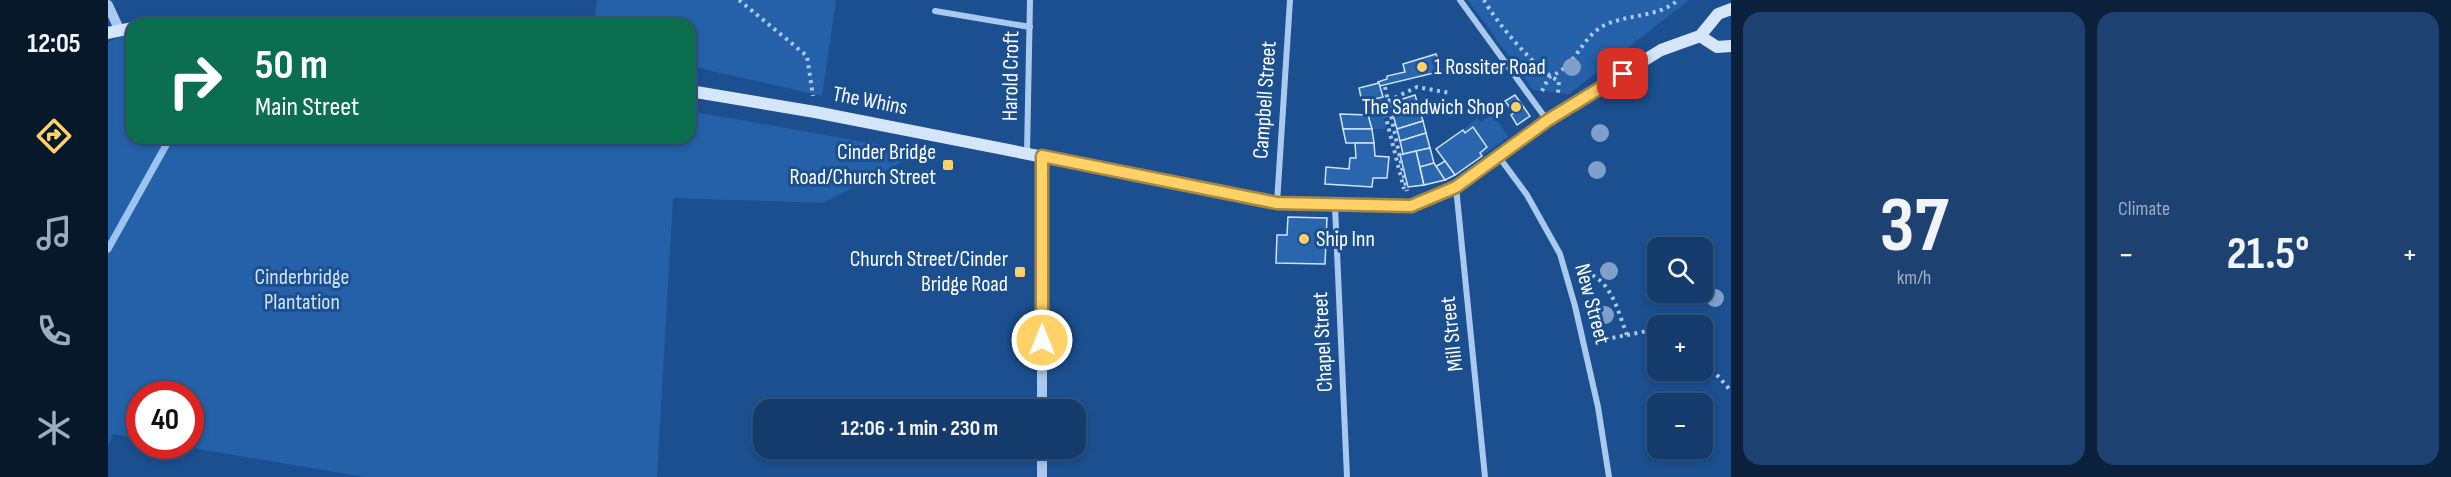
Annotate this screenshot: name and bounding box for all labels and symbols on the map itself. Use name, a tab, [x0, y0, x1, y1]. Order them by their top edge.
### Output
street label: Harold Croft	[997, 30, 1025, 121]
street label: Campbell Street	[1247, 40, 1283, 160]
pin	[1597, 48, 1648, 99]
place label: 1 Rossiter Road	[1434, 54, 1546, 81]
marker: 1 Rossiter Road	[1415, 60, 1429, 74]
street label: The Whins	[830, 81, 910, 121]
place label: The Sandwich Shop	[1362, 94, 1504, 121]
marker: The Sandwich Shop	[1509, 100, 1523, 114]
place label: Cinder Bridge Road/Church Street	[790, 139, 936, 191]
marker: Cinder Bridge Road/Church Street	[941, 158, 955, 172]
place label: Ship Inn	[1316, 226, 1375, 253]
marker: Ship Inn	[1297, 232, 1311, 246]
place label: Church Street/Cinder Bridge Road	[850, 246, 1008, 298]
street label: New Street	[1568, 261, 1616, 347]
park label: Cinderbridge Plantation	[255, 264, 349, 316]
marker: Church Street/Cinder Bridge Road	[1013, 265, 1027, 279]
street label: Chapel Street	[1307, 291, 1339, 393]
street label: Mill Street	[1435, 295, 1469, 373]
position arrow	[1010, 308, 1074, 372]
speed limit sign: 40	[126, 381, 204, 459]

